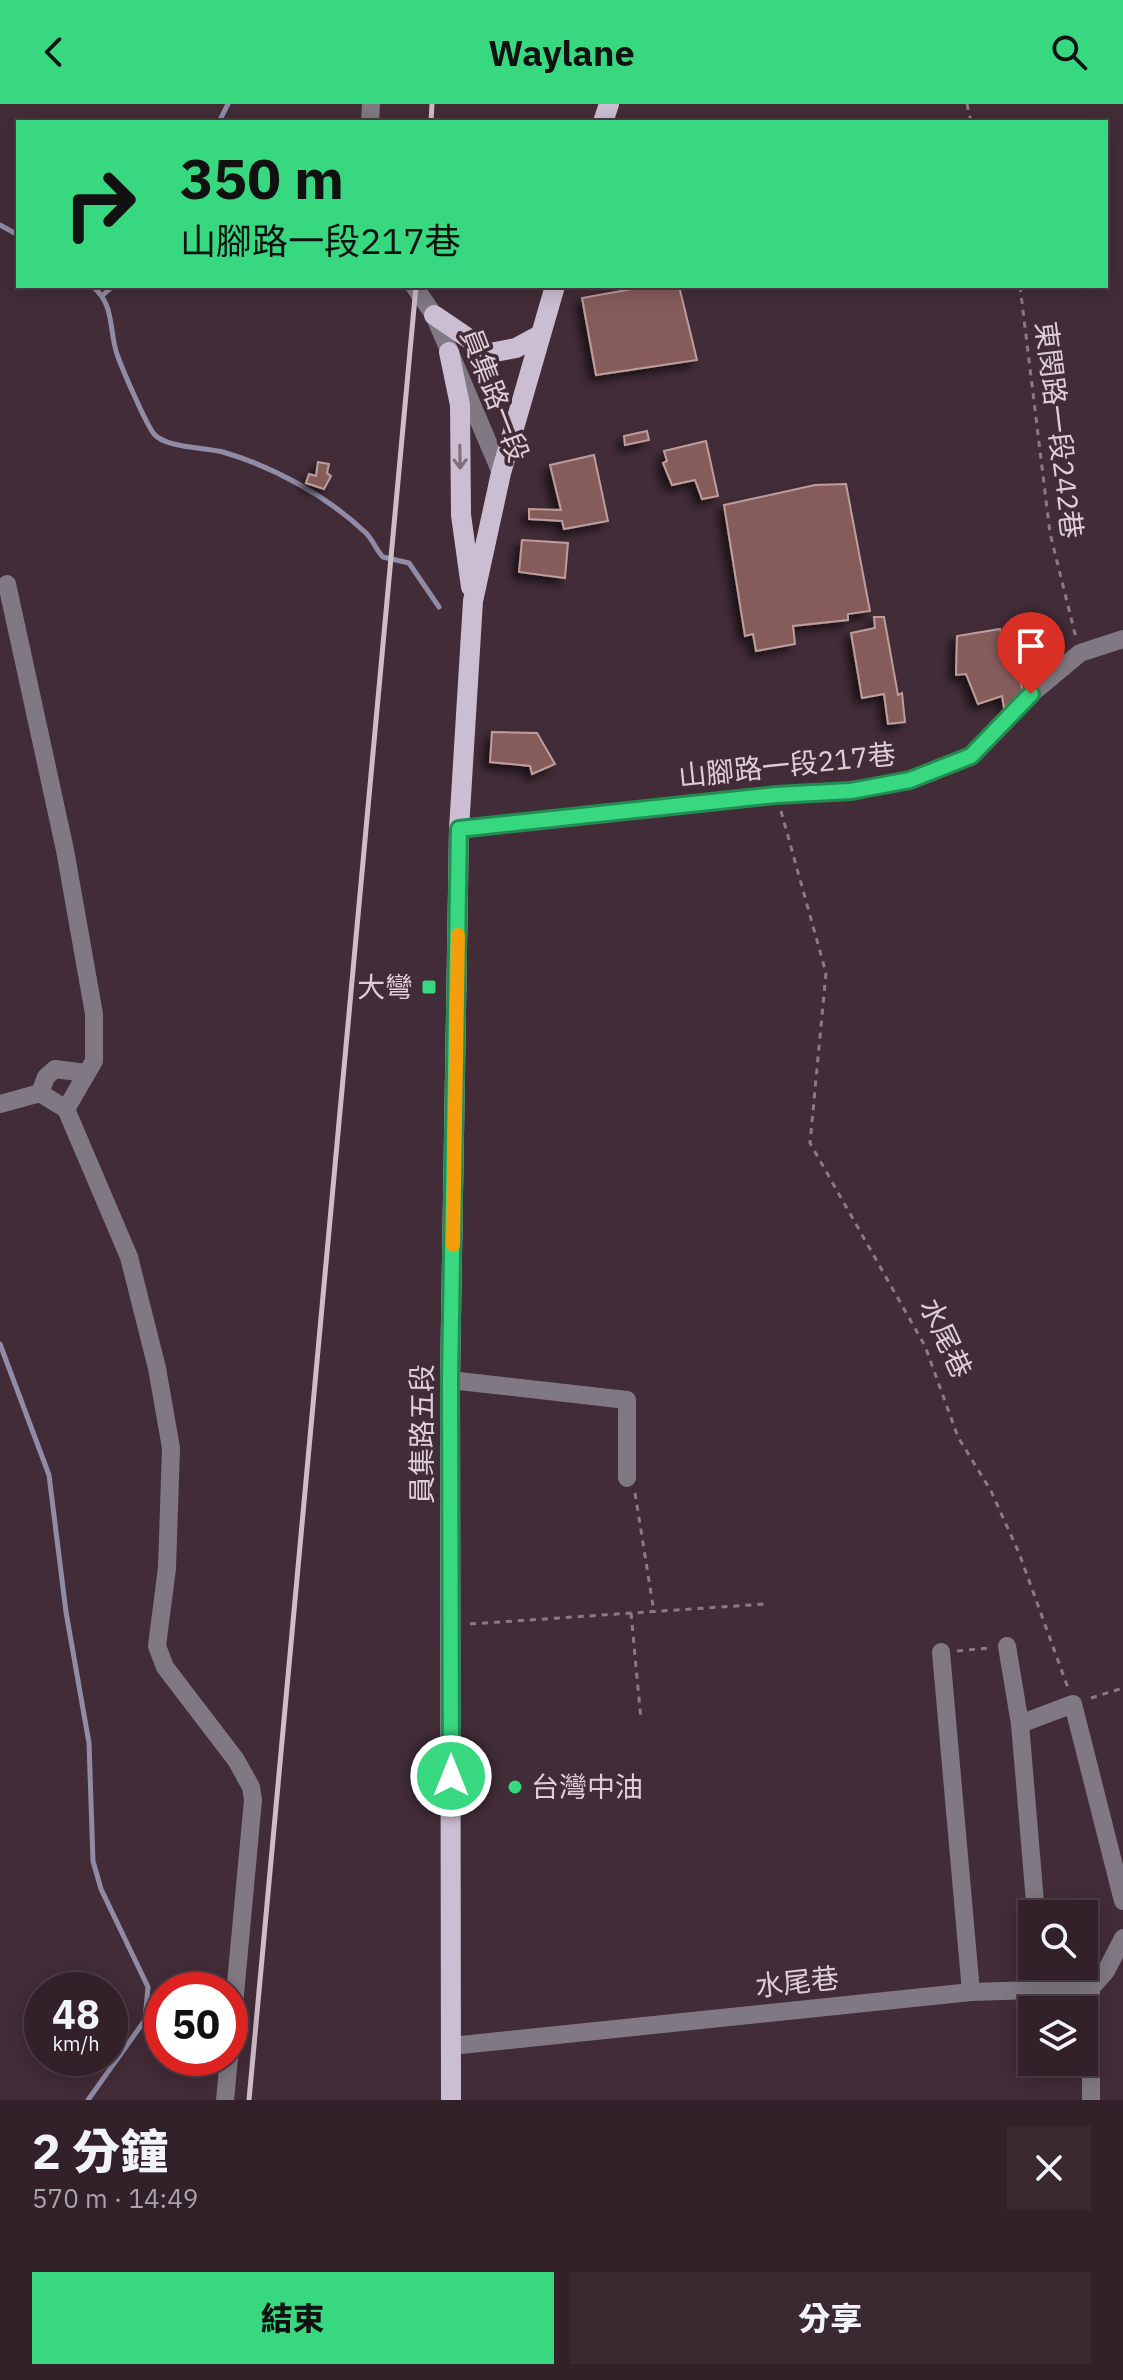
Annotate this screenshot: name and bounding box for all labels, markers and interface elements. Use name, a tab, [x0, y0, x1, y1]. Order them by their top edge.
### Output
text: Waylane	[488, 29, 635, 76]
icon: back	[32, 30, 76, 74]
icon: search	[1047, 30, 1091, 74]
text: 350 m	[180, 142, 344, 214]
icon: right	[48, 152, 152, 256]
text: 山腳路一段217巷	[180, 217, 461, 264]
street label: 東閔路一段242巷	[1028, 319, 1091, 541]
street label: 員集路一段	[453, 323, 538, 467]
one-way arrow	[452, 443, 468, 470]
pin	[997, 612, 1065, 694]
icon: arrive	[1009, 624, 1053, 668]
street label: 山腳路一段217巷	[676, 735, 897, 794]
place label: 大彎	[357, 968, 413, 1005]
marker: 大彎	[420, 978, 438, 996]
street label: 水尾巷	[912, 1292, 981, 1384]
street label: 員集路五段	[403, 1364, 440, 1504]
position arrow	[409, 1734, 493, 1818]
place label: 台灣中油	[531, 1768, 643, 1805]
marker: 台灣中油	[506, 1778, 524, 1796]
map controls	[1018, 1900, 1098, 2076]
button: search	[1018, 1900, 1098, 1980]
street label: 水尾巷	[753, 1959, 841, 2004]
speed limit sign: 50	[144, 1972, 248, 2076]
text: 48	[52, 1988, 100, 2040]
button: layers	[1018, 1996, 1098, 2076]
text: km/h	[52, 2030, 100, 2057]
text: 2 分鐘	[32, 2120, 168, 2182]
button: close	[1007, 2126, 1091, 2210]
text: 570 m · 14:49	[32, 2181, 198, 2215]
button: 結束	[32, 2272, 554, 2364]
button: 分享	[570, 2272, 1091, 2364]

